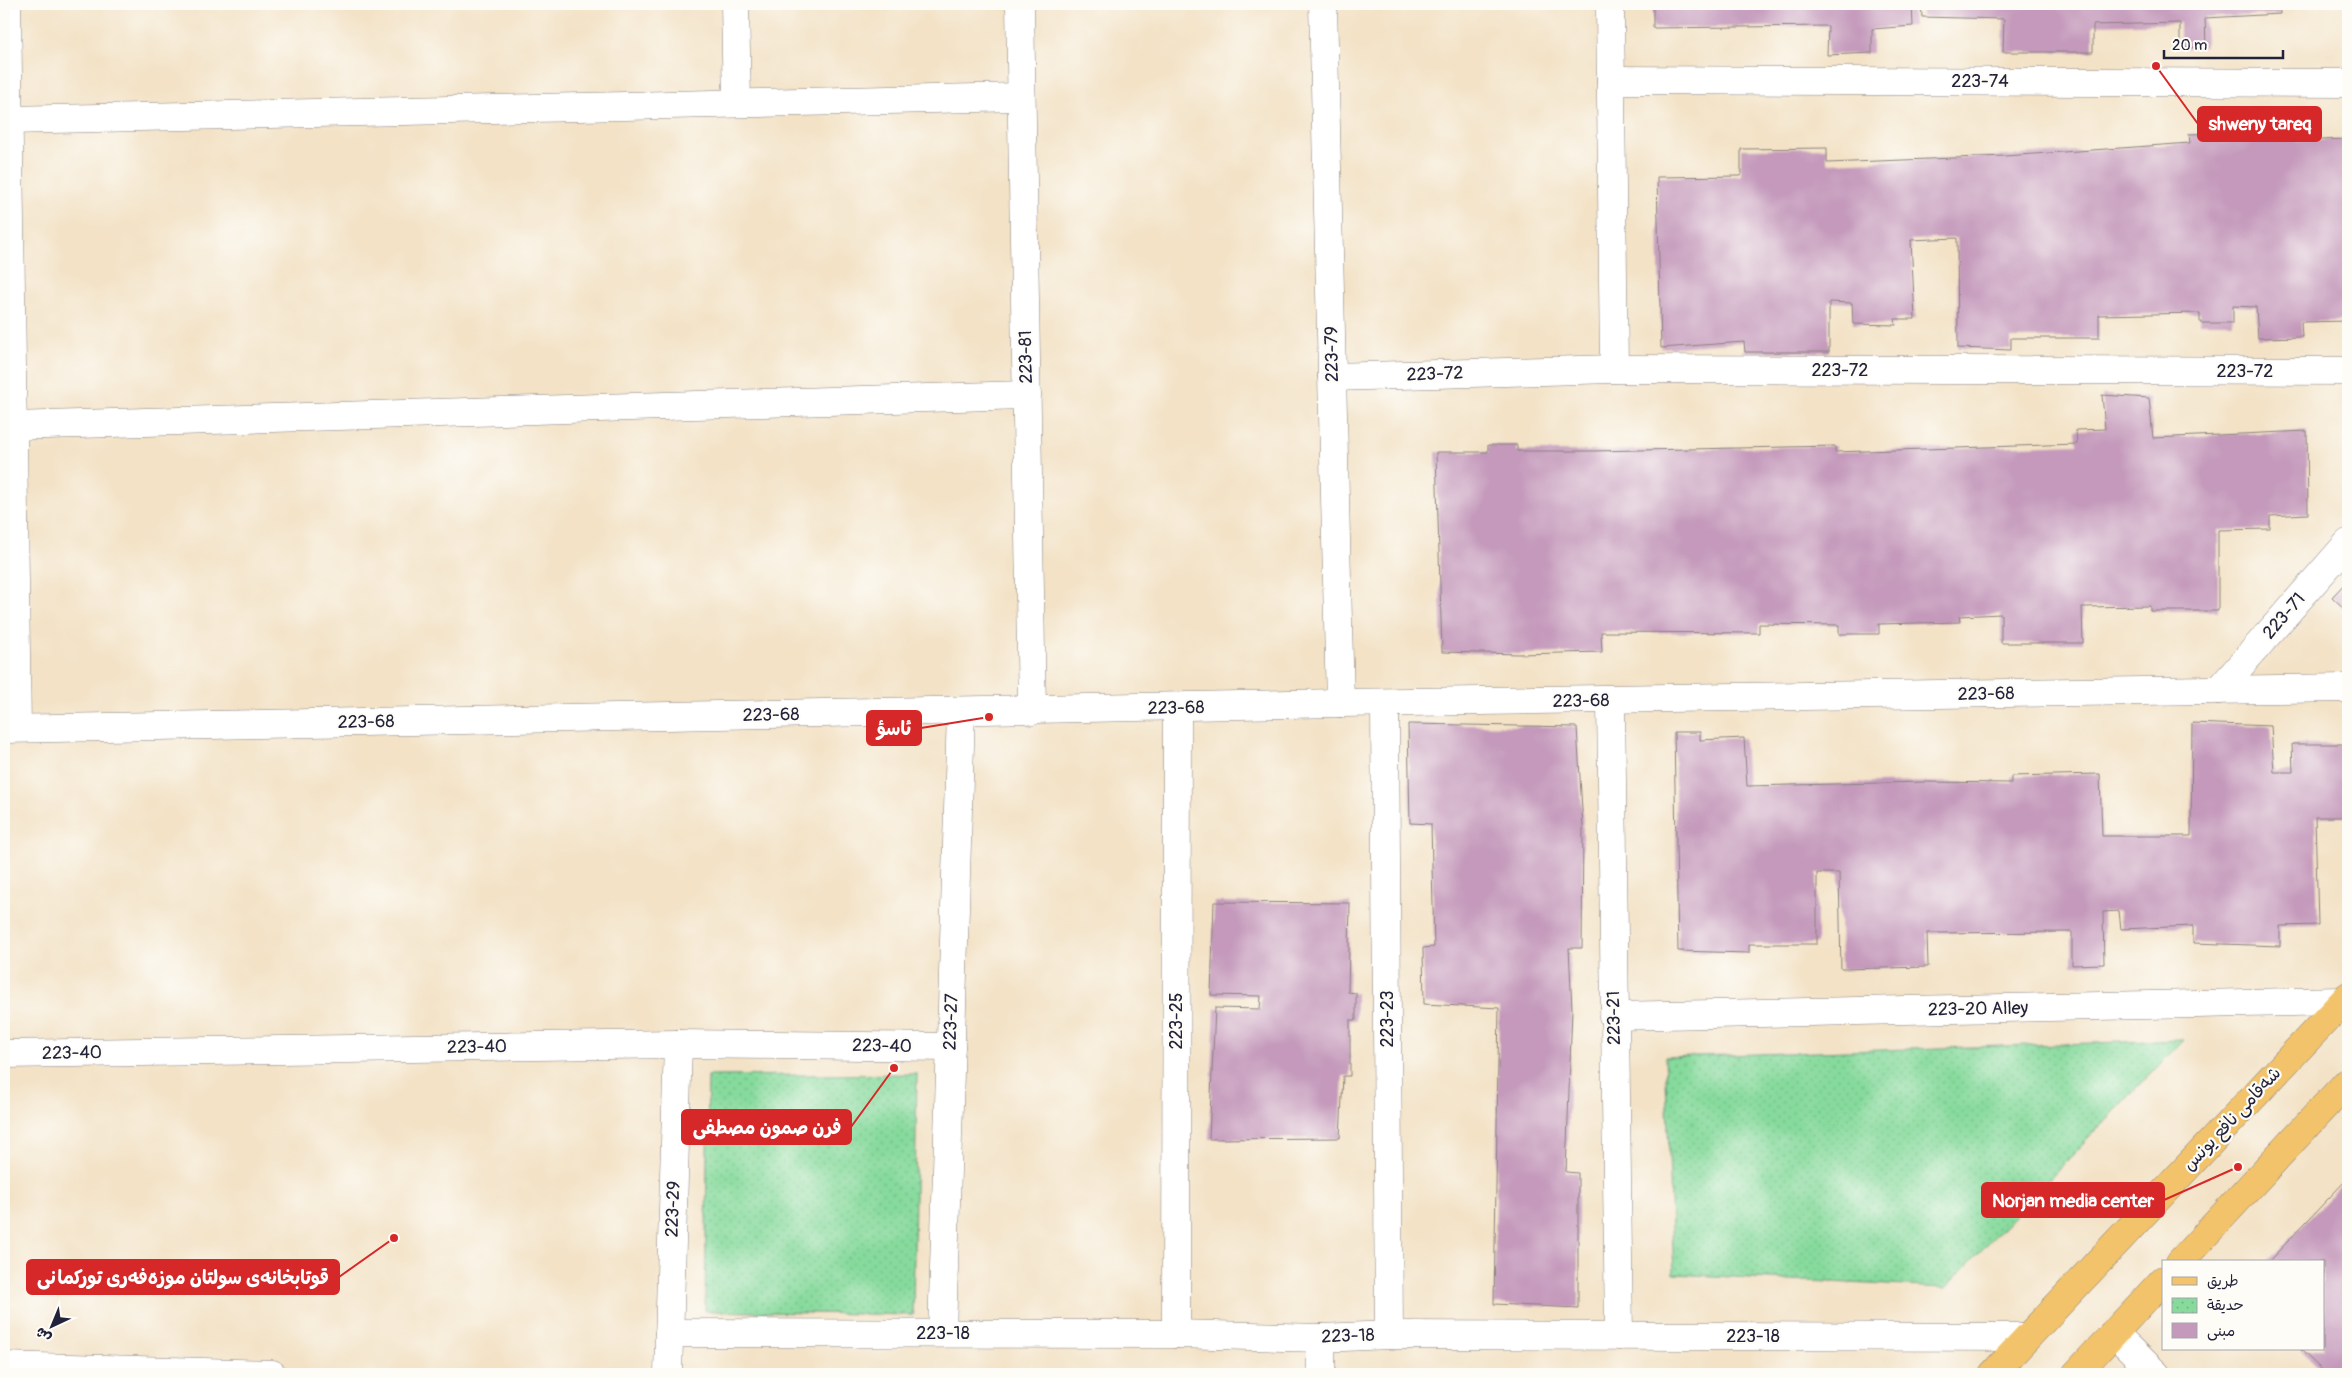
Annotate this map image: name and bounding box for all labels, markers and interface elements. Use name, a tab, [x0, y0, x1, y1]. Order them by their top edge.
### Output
scale bar	[2164, 28, 2283, 60]
text: 20 m	[2172, 36, 2207, 55]
street label: 223-74	[1951, 70, 2009, 93]
callout: shweny tareq	[2198, 107, 2321, 141]
text: shweny tareq	[2209, 112, 2313, 136]
street label: 223-79	[1320, 326, 1344, 382]
street label: 223-81	[1014, 330, 1038, 384]
street label: 223-72	[1812, 359, 1868, 382]
street label: 223-72	[2217, 360, 2273, 383]
street label: 223-72	[1406, 362, 1464, 386]
street label: 223-71	[2258, 588, 2310, 644]
street label: 223-68	[1957, 682, 2015, 706]
street label: 223-68	[1552, 689, 1610, 713]
street label: 223-68	[1147, 696, 1205, 720]
street label: 223-68	[742, 703, 800, 727]
street label: 223-68	[337, 710, 395, 734]
callout: ئاسؤ	[867, 711, 921, 745]
text: ئاسؤ	[875, 717, 912, 741]
street label: 223-23	[1376, 991, 1399, 1047]
street label: 223-21	[1602, 991, 1626, 1045]
street label: 223-25	[1165, 992, 1188, 1050]
street label: 223-27	[939, 993, 964, 1051]
street label: 223-20 Alley	[1928, 997, 2029, 1021]
street label: 223-40	[852, 1034, 912, 1058]
street label: 223-40	[447, 1035, 507, 1059]
street label: 223-40	[42, 1041, 102, 1065]
street label: شەقامی نافع یونس	[2178, 1062, 2287, 1177]
callout: فرن صمون مصطفى	[682, 1110, 851, 1144]
text: فرن صمون مصطفى	[693, 1116, 841, 1140]
street label: 223-29	[661, 1180, 685, 1238]
callout: Norjan media center	[1982, 1183, 2164, 1217]
text: Norjan media center	[1992, 1189, 2154, 1213]
callout: قوتابخانەی سولتان موزەفەری تورکمانی	[27, 1260, 339, 1294]
legend	[2162, 1260, 2324, 1350]
text: قوتابخانەی سولتان موزەفەری تورکمانی	[37, 1266, 329, 1290]
text: طريق	[2207, 1272, 2239, 1291]
text: حديقة	[2207, 1296, 2244, 1315]
north arrow	[28, 1300, 78, 1350]
street label: 223-18	[916, 1322, 970, 1345]
text: مبنى	[2207, 1322, 2235, 1341]
text: ش	[32, 1324, 55, 1346]
street label: 223-18	[1321, 1324, 1375, 1348]
street label: 223-18	[1726, 1325, 1780, 1348]

